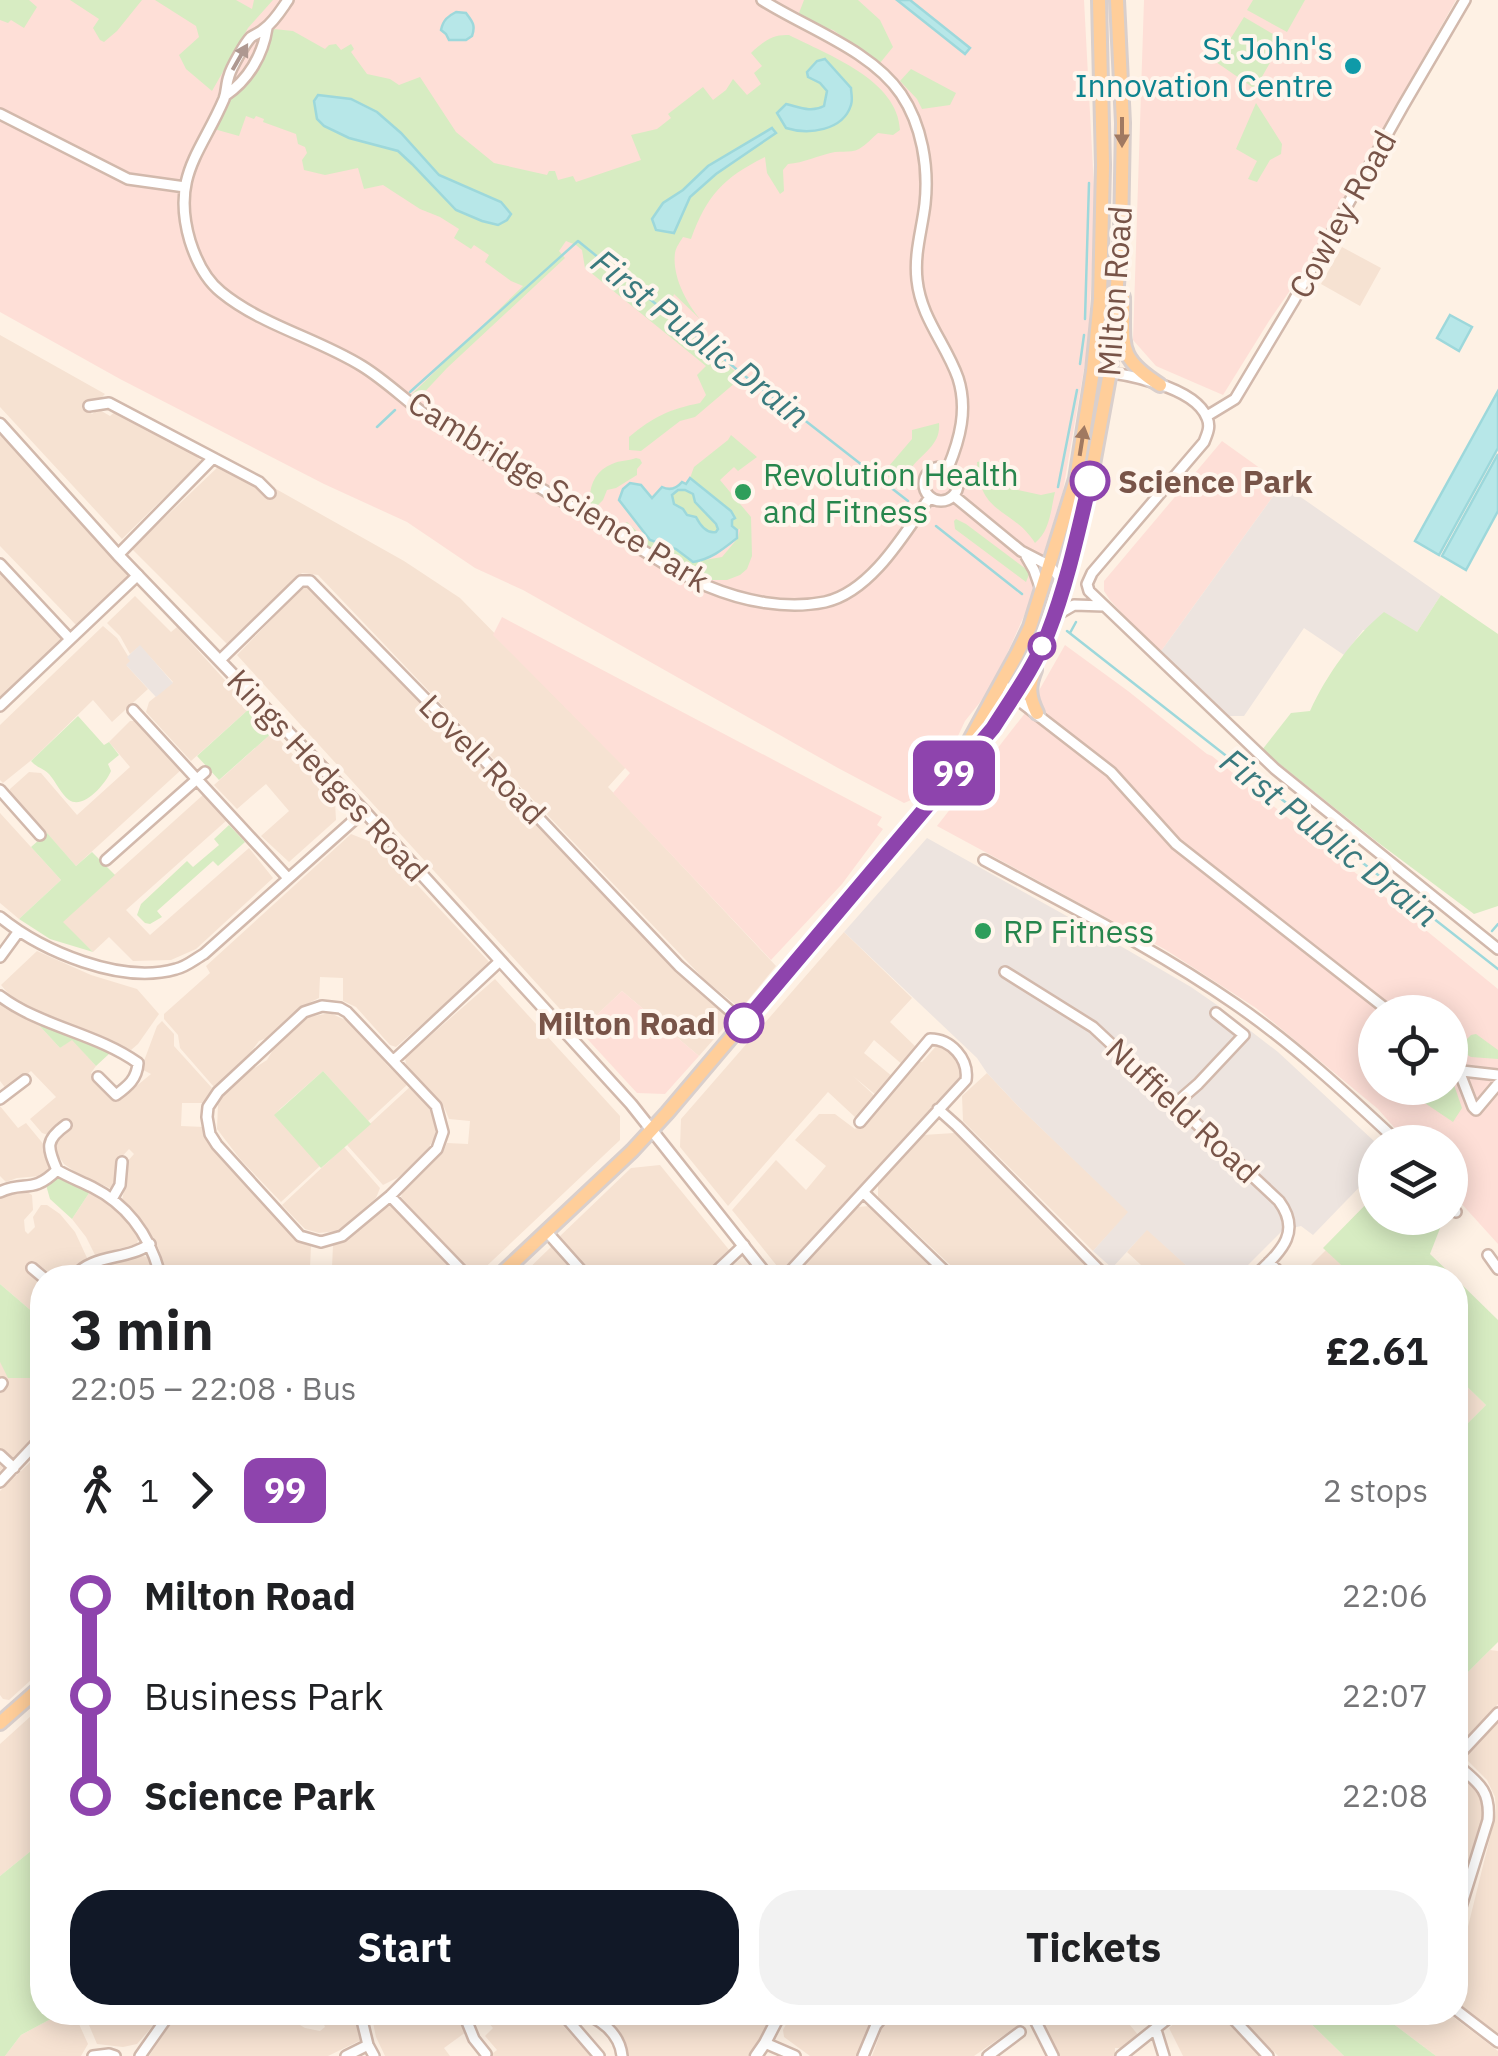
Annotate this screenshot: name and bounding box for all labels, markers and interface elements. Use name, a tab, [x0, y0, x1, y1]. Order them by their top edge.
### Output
place label: St John's Innovation Centre	[1075, 27, 1333, 106]
one-way arrow	[230, 43, 248, 71]
marker: St John's Innovation Centre	[1342, 55, 1364, 77]
one-way arrow	[1114, 117, 1130, 149]
street label: Cowley Road	[1279, 123, 1405, 305]
street label: Milton Road	[1087, 204, 1141, 378]
water label: First Public Drain	[582, 238, 820, 438]
street label: Cambridge Science Park	[400, 381, 718, 601]
one-way arrow	[1075, 425, 1090, 456]
place label: Revolution Health and Fitness	[763, 453, 1019, 532]
place label: Science Park	[1118, 460, 1313, 502]
marker: Science Park	[1071, 462, 1109, 500]
marker: Revolution Health and Fitness	[732, 481, 754, 503]
unlabelled marker	[1029, 633, 1055, 659]
street label: Kings Hedges Road	[218, 660, 438, 890]
street label: Lovell Road	[411, 685, 555, 833]
water label: First Public Drain	[1211, 737, 1449, 937]
line badge: 99	[909, 740, 999, 806]
text: 99	[933, 750, 975, 796]
place label: RP Fitness	[1003, 910, 1154, 952]
marker: RP Fitness	[972, 920, 994, 942]
map controls	[1358, 995, 1468, 1235]
button: locate	[1358, 995, 1468, 1105]
place label: Milton Road	[538, 1002, 716, 1044]
marker: Milton Road	[725, 1004, 763, 1042]
street label: Nuffield Road	[1097, 1028, 1269, 1192]
button: layers	[1358, 1125, 1468, 1235]
text: 3 min	[70, 1294, 214, 1365]
text: £2.61	[1326, 1326, 1428, 1375]
text: 22:05 – 22:08 · Bus	[70, 1367, 356, 1409]
icon: walk	[70, 1463, 125, 1518]
icon: forward	[174, 1463, 229, 1518]
text: 99	[264, 1467, 306, 1513]
text: 1	[140, 1469, 159, 1511]
text: 2 stops	[1323, 1469, 1428, 1511]
text: Milton Road	[144, 1571, 356, 1620]
text: 22:06	[1342, 1574, 1428, 1616]
text: Business Park	[144, 1671, 384, 1720]
text: 22:07	[1342, 1674, 1428, 1716]
text: Science Park	[144, 1771, 375, 1820]
text: 22:08	[1342, 1774, 1428, 1816]
button: Start	[70, 1890, 739, 2005]
button: Tickets	[759, 1890, 1428, 2005]

